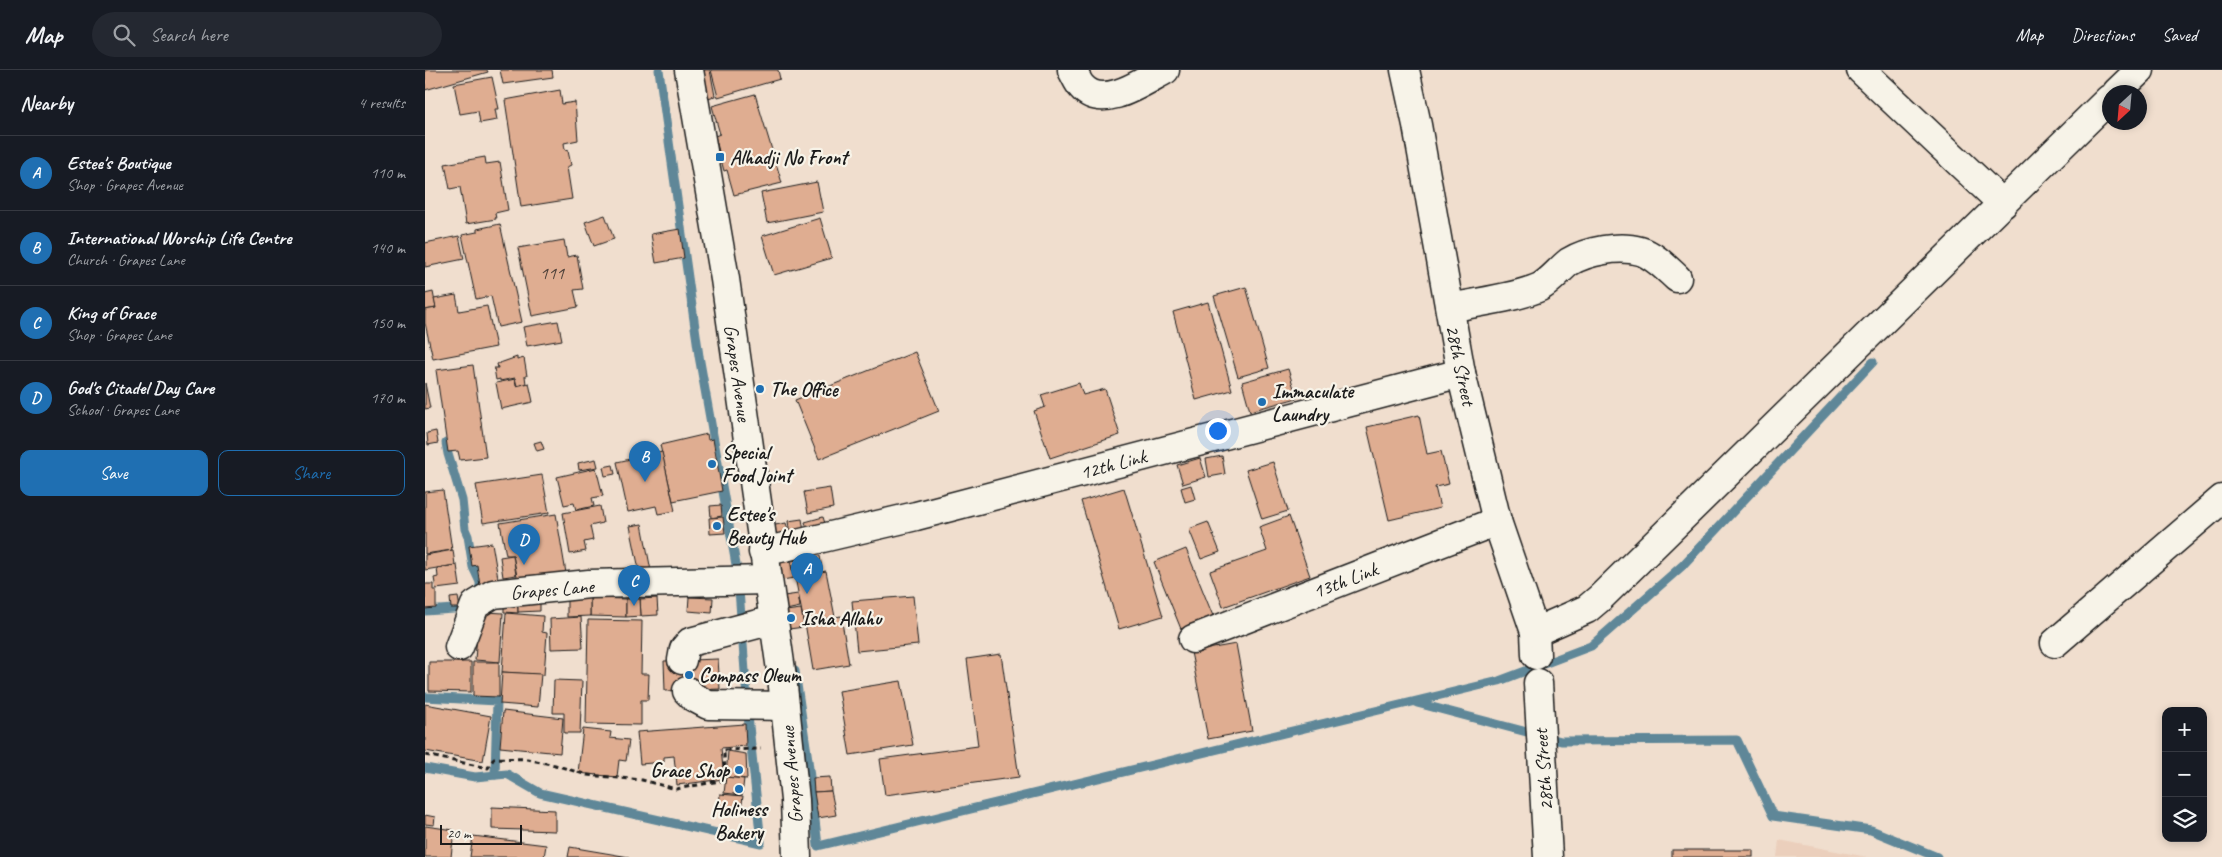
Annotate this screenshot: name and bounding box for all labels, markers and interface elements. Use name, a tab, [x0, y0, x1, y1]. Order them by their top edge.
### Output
search box	[92, 12, 442, 57]
text: Map	[25, 20, 62, 50]
icon: search	[110, 21, 138, 49]
text: Search here	[150, 23, 228, 47]
text: Map	[2016, 24, 2043, 46]
text: Directions	[2071, 24, 2134, 46]
text: Saved	[2162, 24, 2197, 46]
north arrow	[2102, 85, 2147, 130]
text: Nearby	[20, 90, 73, 116]
text: 4 results	[358, 93, 405, 113]
place label: Alhadji No Front	[730, 145, 850, 170]
text: Estee's Boutique	[67, 151, 171, 175]
marker: Alhadji No Front	[714, 151, 726, 163]
text: A	[32, 163, 40, 183]
text: 110 m	[371, 163, 405, 183]
text: Shop · Grapes Avenue	[67, 175, 183, 195]
text: International Worship Life Centre	[67, 226, 292, 250]
text: B	[32, 238, 40, 258]
text: 140 m	[371, 238, 405, 258]
text: Church · Grapes Lane	[67, 250, 185, 270]
house number: 111	[540, 262, 565, 284]
text: King of Grace	[67, 301, 155, 325]
text: C	[32, 313, 40, 333]
text: 150 m	[371, 313, 405, 333]
street label: Grapes Avenue	[718, 323, 757, 424]
street label: 28th Street	[1440, 323, 1482, 410]
text: Shop · Grapes Lane	[67, 325, 172, 345]
text: God's Citadel Day Care	[67, 376, 214, 400]
place label: The Office	[770, 377, 839, 402]
place label: Immaculate Laundry	[1272, 379, 1355, 427]
marker: The Office	[754, 383, 766, 395]
text: D	[31, 388, 41, 408]
text: 170 m	[371, 388, 405, 408]
marker: Immaculate Laundry	[1256, 396, 1268, 408]
text: School · Grapes Lane	[67, 400, 179, 420]
your location	[1205, 418, 1231, 444]
place label: Special Food Joint	[722, 440, 795, 488]
pin: B	[629, 441, 661, 482]
street label: 12th Link	[1077, 443, 1151, 485]
button: Save	[20, 450, 208, 496]
button: Share	[218, 450, 405, 496]
marker: Special Food Joint	[706, 458, 718, 470]
place label: Estee's Beauty Hub	[727, 502, 808, 551]
marker: Estee's Beauty Hub	[711, 520, 723, 532]
pin: D	[508, 524, 540, 565]
pin: A	[791, 553, 823, 594]
street label: 13th Link	[1309, 556, 1383, 604]
pin: C	[618, 565, 650, 606]
street label: Grapes Lane	[509, 573, 596, 606]
place label: Isha Allahu	[801, 606, 883, 631]
marker: Isha Allahu	[785, 612, 797, 624]
place label: Compass Oleum	[699, 663, 802, 688]
marker: Compass Oleum	[683, 669, 695, 681]
map controls	[2162, 707, 2207, 842]
button: +	[2162, 707, 2207, 752]
street label: Grapes Avenue	[775, 724, 808, 824]
street label: 28th Street	[1528, 726, 1559, 812]
button: −	[2162, 752, 2207, 797]
place label: Grace Shop	[650, 758, 730, 783]
marker: Grace Shop	[733, 764, 745, 776]
marker: Holiness Bakery	[733, 783, 745, 795]
place label: Holiness Bakery	[711, 797, 769, 845]
button: layers	[2162, 797, 2207, 842]
scale bar	[440, 822, 523, 845]
text: 20 m	[447, 825, 471, 842]

